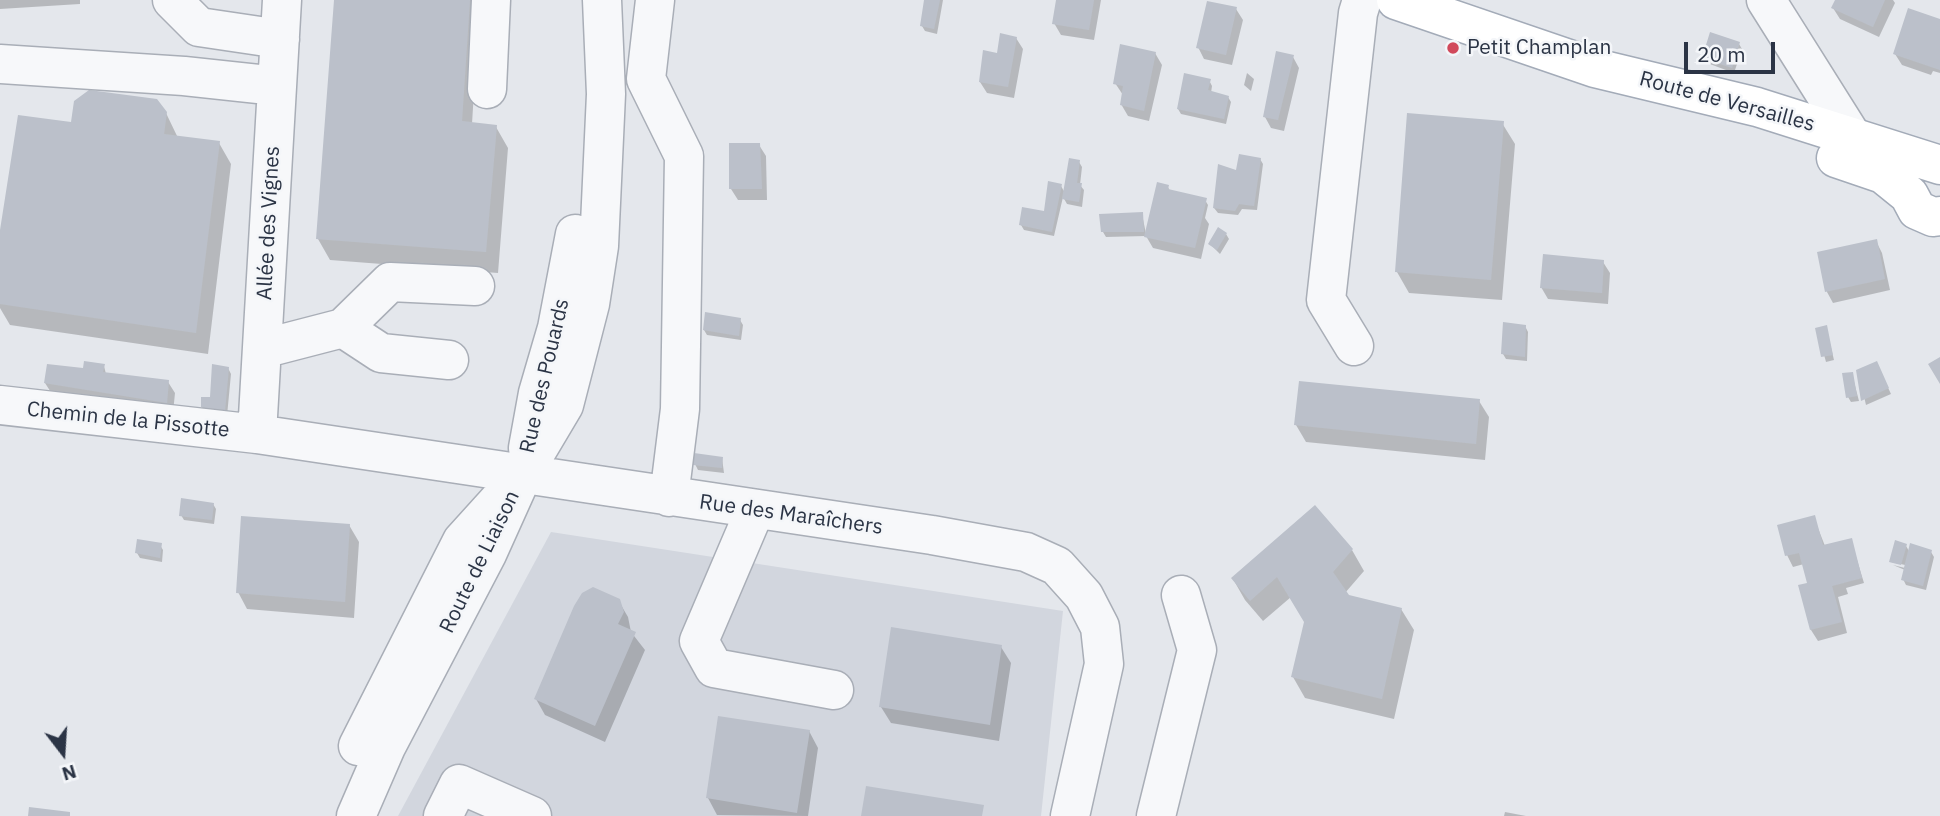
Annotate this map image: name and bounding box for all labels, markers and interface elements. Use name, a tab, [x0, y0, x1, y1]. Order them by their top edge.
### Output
scale bar	[1688, 28, 1779, 72]
place label: Petit Champlan	[1467, 35, 1611, 61]
marker: Petit Champlan	[1445, 40, 1461, 56]
text: 20 m	[1697, 40, 1746, 68]
street label: Route de Versailles	[1637, 66, 1817, 138]
street label: Allée des Vignes	[252, 145, 286, 301]
street label: Rue des Pouards	[515, 296, 575, 456]
street label: Chemin de la Pissotte	[25, 397, 231, 443]
street label: Route de Liaison	[435, 487, 525, 637]
street label: Rue des Maraîchers	[698, 490, 884, 540]
north arrow	[28, 718, 98, 788]
text: N	[59, 760, 79, 787]

